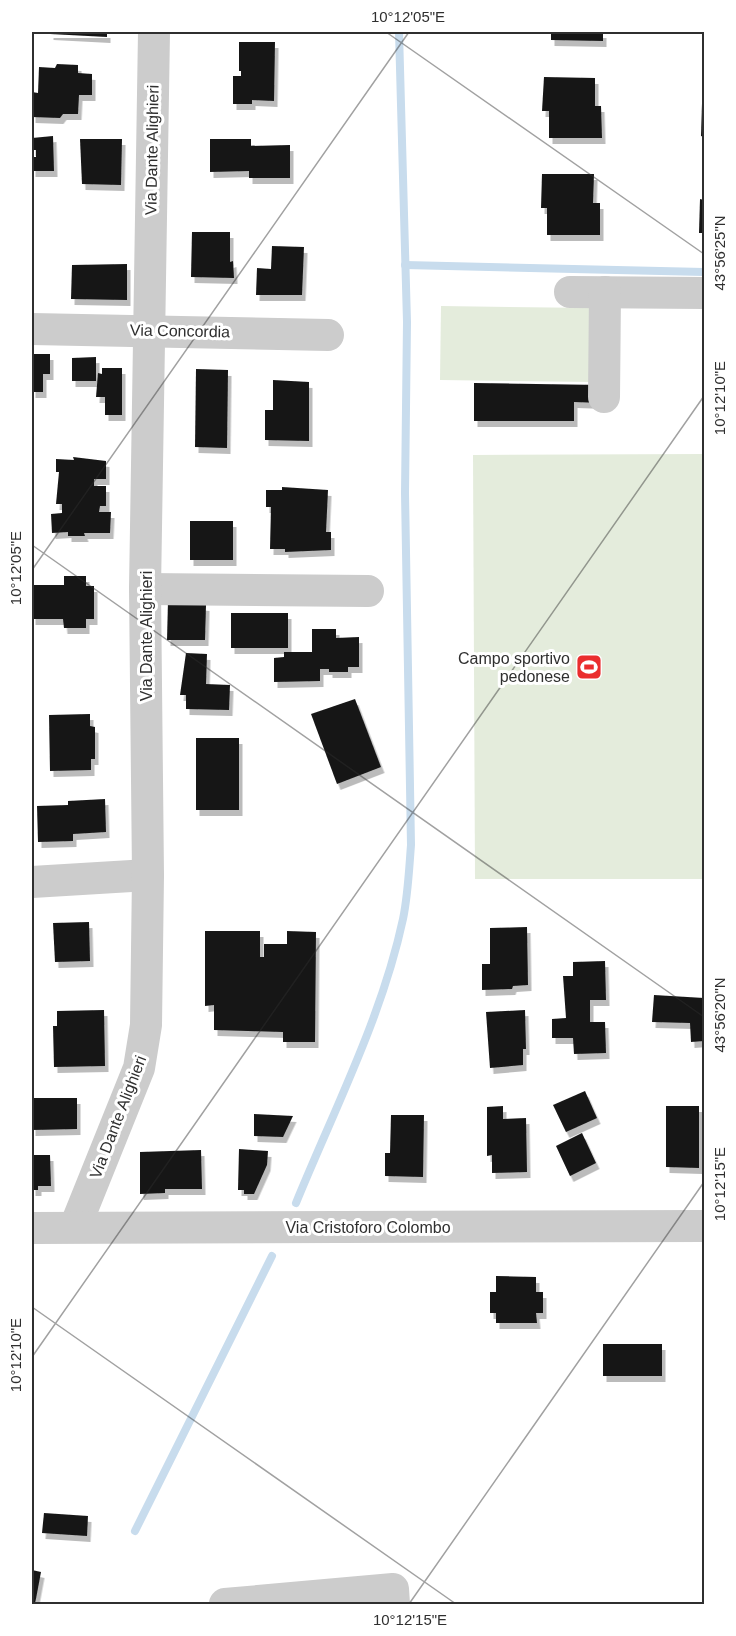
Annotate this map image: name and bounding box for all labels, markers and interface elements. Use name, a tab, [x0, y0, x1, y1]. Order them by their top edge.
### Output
text: 10°12'05"E	[371, 8, 445, 25]
street label: Via Dante Alighieri	[142, 85, 162, 215]
text: 43°56'25"N	[711, 215, 728, 291]
street label: Via Concordia	[130, 322, 230, 340]
text: 10°12'10"E	[711, 361, 728, 435]
text: 10°12'05"E	[7, 531, 24, 605]
street label: Via Dante Alighieri	[138, 571, 155, 701]
place label: Campo sportivo pedonese	[458, 650, 570, 685]
sports icon: Campo sportivo pedonese	[574, 652, 604, 682]
text: 43°56'20"N	[711, 977, 728, 1053]
street label: Via Dante Alighieri	[87, 1053, 149, 1181]
text: 10°12'15"E	[711, 1147, 728, 1221]
street label: Via Cristoforo Colombo	[285, 1219, 451, 1236]
text: 10°12'10"E	[7, 1318, 24, 1392]
text: 10°12'15"E	[373, 1611, 447, 1628]

